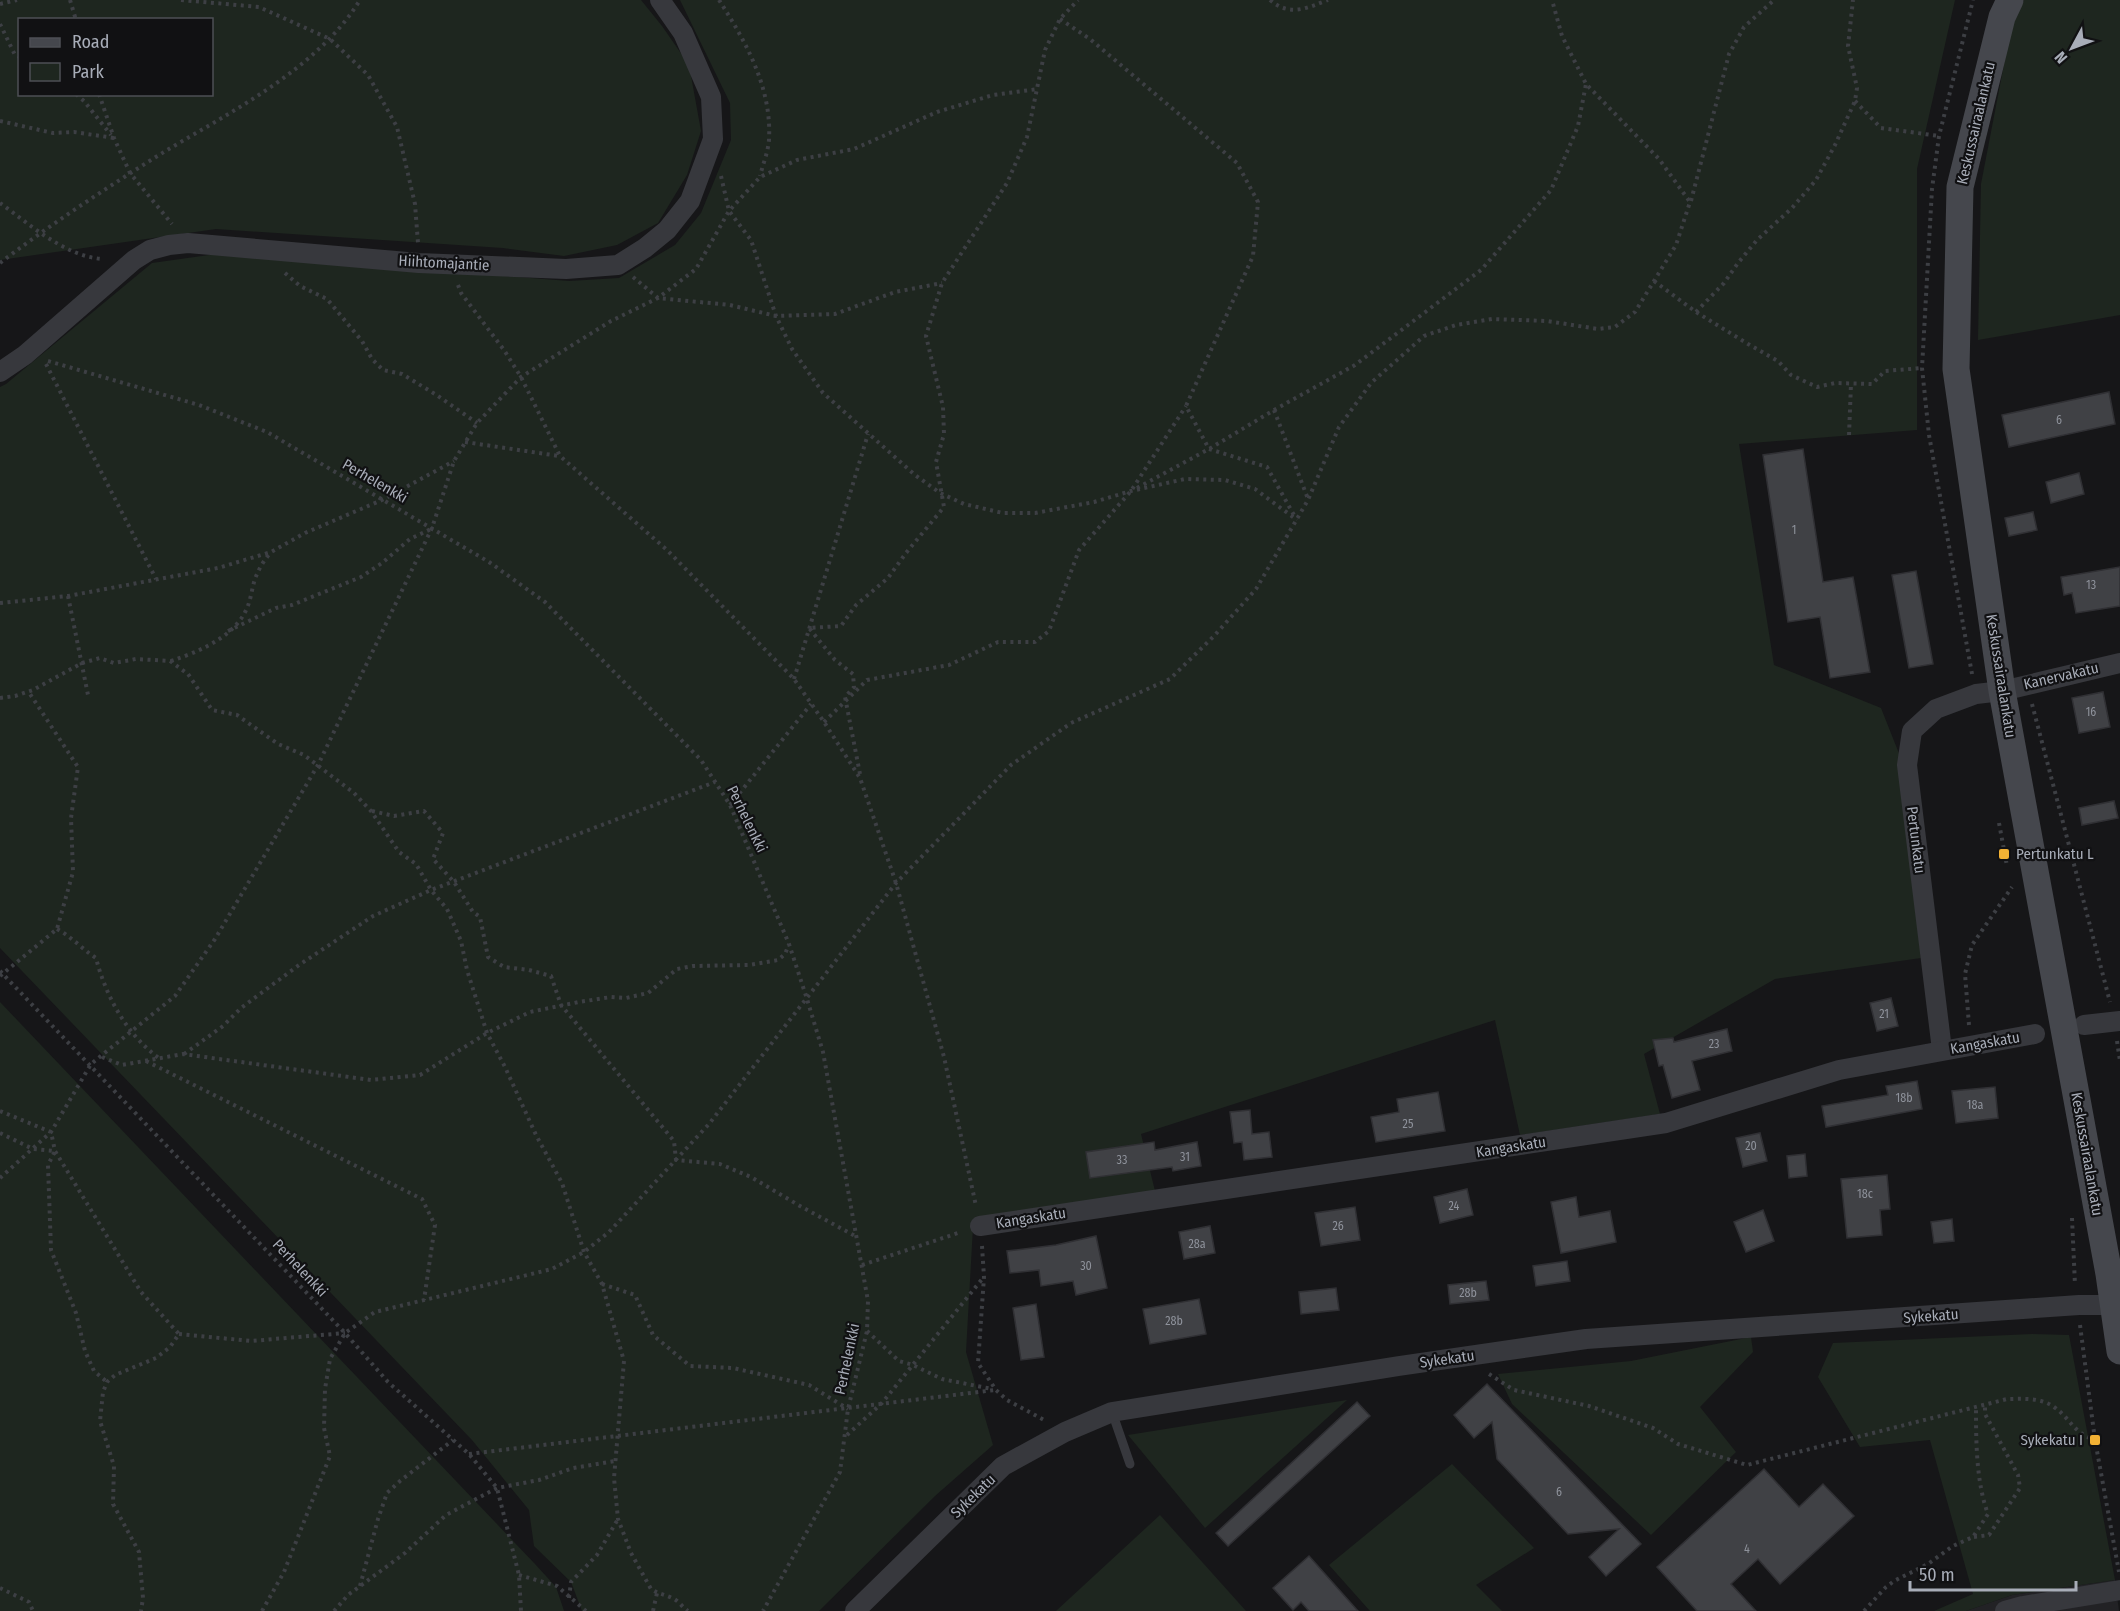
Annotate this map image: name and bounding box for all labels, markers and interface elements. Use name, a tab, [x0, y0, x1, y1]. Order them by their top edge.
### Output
legend	[18, 18, 213, 96]
north arrow	[2042, 18, 2102, 78]
text: Road	[72, 31, 109, 53]
text: N	[2051, 48, 2071, 67]
street label: Keskussairaalankatu	[1953, 60, 1999, 186]
text: Park	[72, 61, 105, 83]
street label: Hiihtomajantie	[398, 252, 490, 274]
house number: 6	[2056, 413, 2062, 427]
street label: Perhelenkki	[339, 455, 411, 507]
house number: 1	[1792, 523, 1796, 537]
house number: 13	[2086, 578, 2096, 592]
street label: Keskussairaalankatu	[1982, 613, 2020, 739]
street label: Kanervakatu	[2022, 659, 2100, 693]
house number: 16	[2086, 705, 2096, 719]
street label: Perhelenkki	[723, 783, 771, 855]
street label: Pertunkatu	[1903, 805, 1929, 875]
place label: Pertunkatu L	[2016, 845, 2094, 863]
marker: Pertunkatu L	[1997, 847, 2011, 861]
house number: 21	[1879, 1007, 1889, 1021]
street label: Kangaskatu	[1949, 1028, 2021, 1058]
house number: 23	[1709, 1037, 1719, 1051]
house number: 18b	[1895, 1091, 1913, 1105]
street label: Keskussairaalankatu	[2067, 1091, 2107, 1217]
house number: 18a	[1967, 1098, 1983, 1112]
house number: 25	[1403, 1117, 1414, 1131]
street label: Kangaskatu	[1475, 1133, 1547, 1161]
house number: 20	[1745, 1139, 1757, 1153]
house number: 31	[1180, 1150, 1190, 1164]
house number: 33	[1117, 1153, 1127, 1167]
house number: 18c	[1857, 1187, 1873, 1201]
house number: 24	[1449, 1199, 1460, 1213]
street label: Kangaskatu	[995, 1204, 1067, 1232]
house number: 26	[1332, 1219, 1344, 1233]
street label: Perhelenkki	[269, 1235, 331, 1301]
house number: 28a	[1188, 1237, 1206, 1251]
house number: 30	[1080, 1259, 1092, 1273]
house number: 28b	[1459, 1286, 1477, 1300]
street label: Sykekatu	[1903, 1305, 1959, 1327]
house number: 28b	[1165, 1314, 1183, 1328]
street label: Perhelenkki	[831, 1322, 863, 1396]
street label: Sykekatu	[1418, 1346, 1476, 1372]
place label: Sykekatu I	[2020, 1431, 2083, 1449]
marker: Sykekatu I	[2088, 1433, 2102, 1447]
street label: Sykekatu	[947, 1470, 999, 1522]
house number: 6	[1556, 1485, 1562, 1499]
house number: 4	[1744, 1542, 1750, 1556]
scale bar	[1910, 1554, 2076, 1592]
text: 50 m	[1919, 1564, 1955, 1586]

